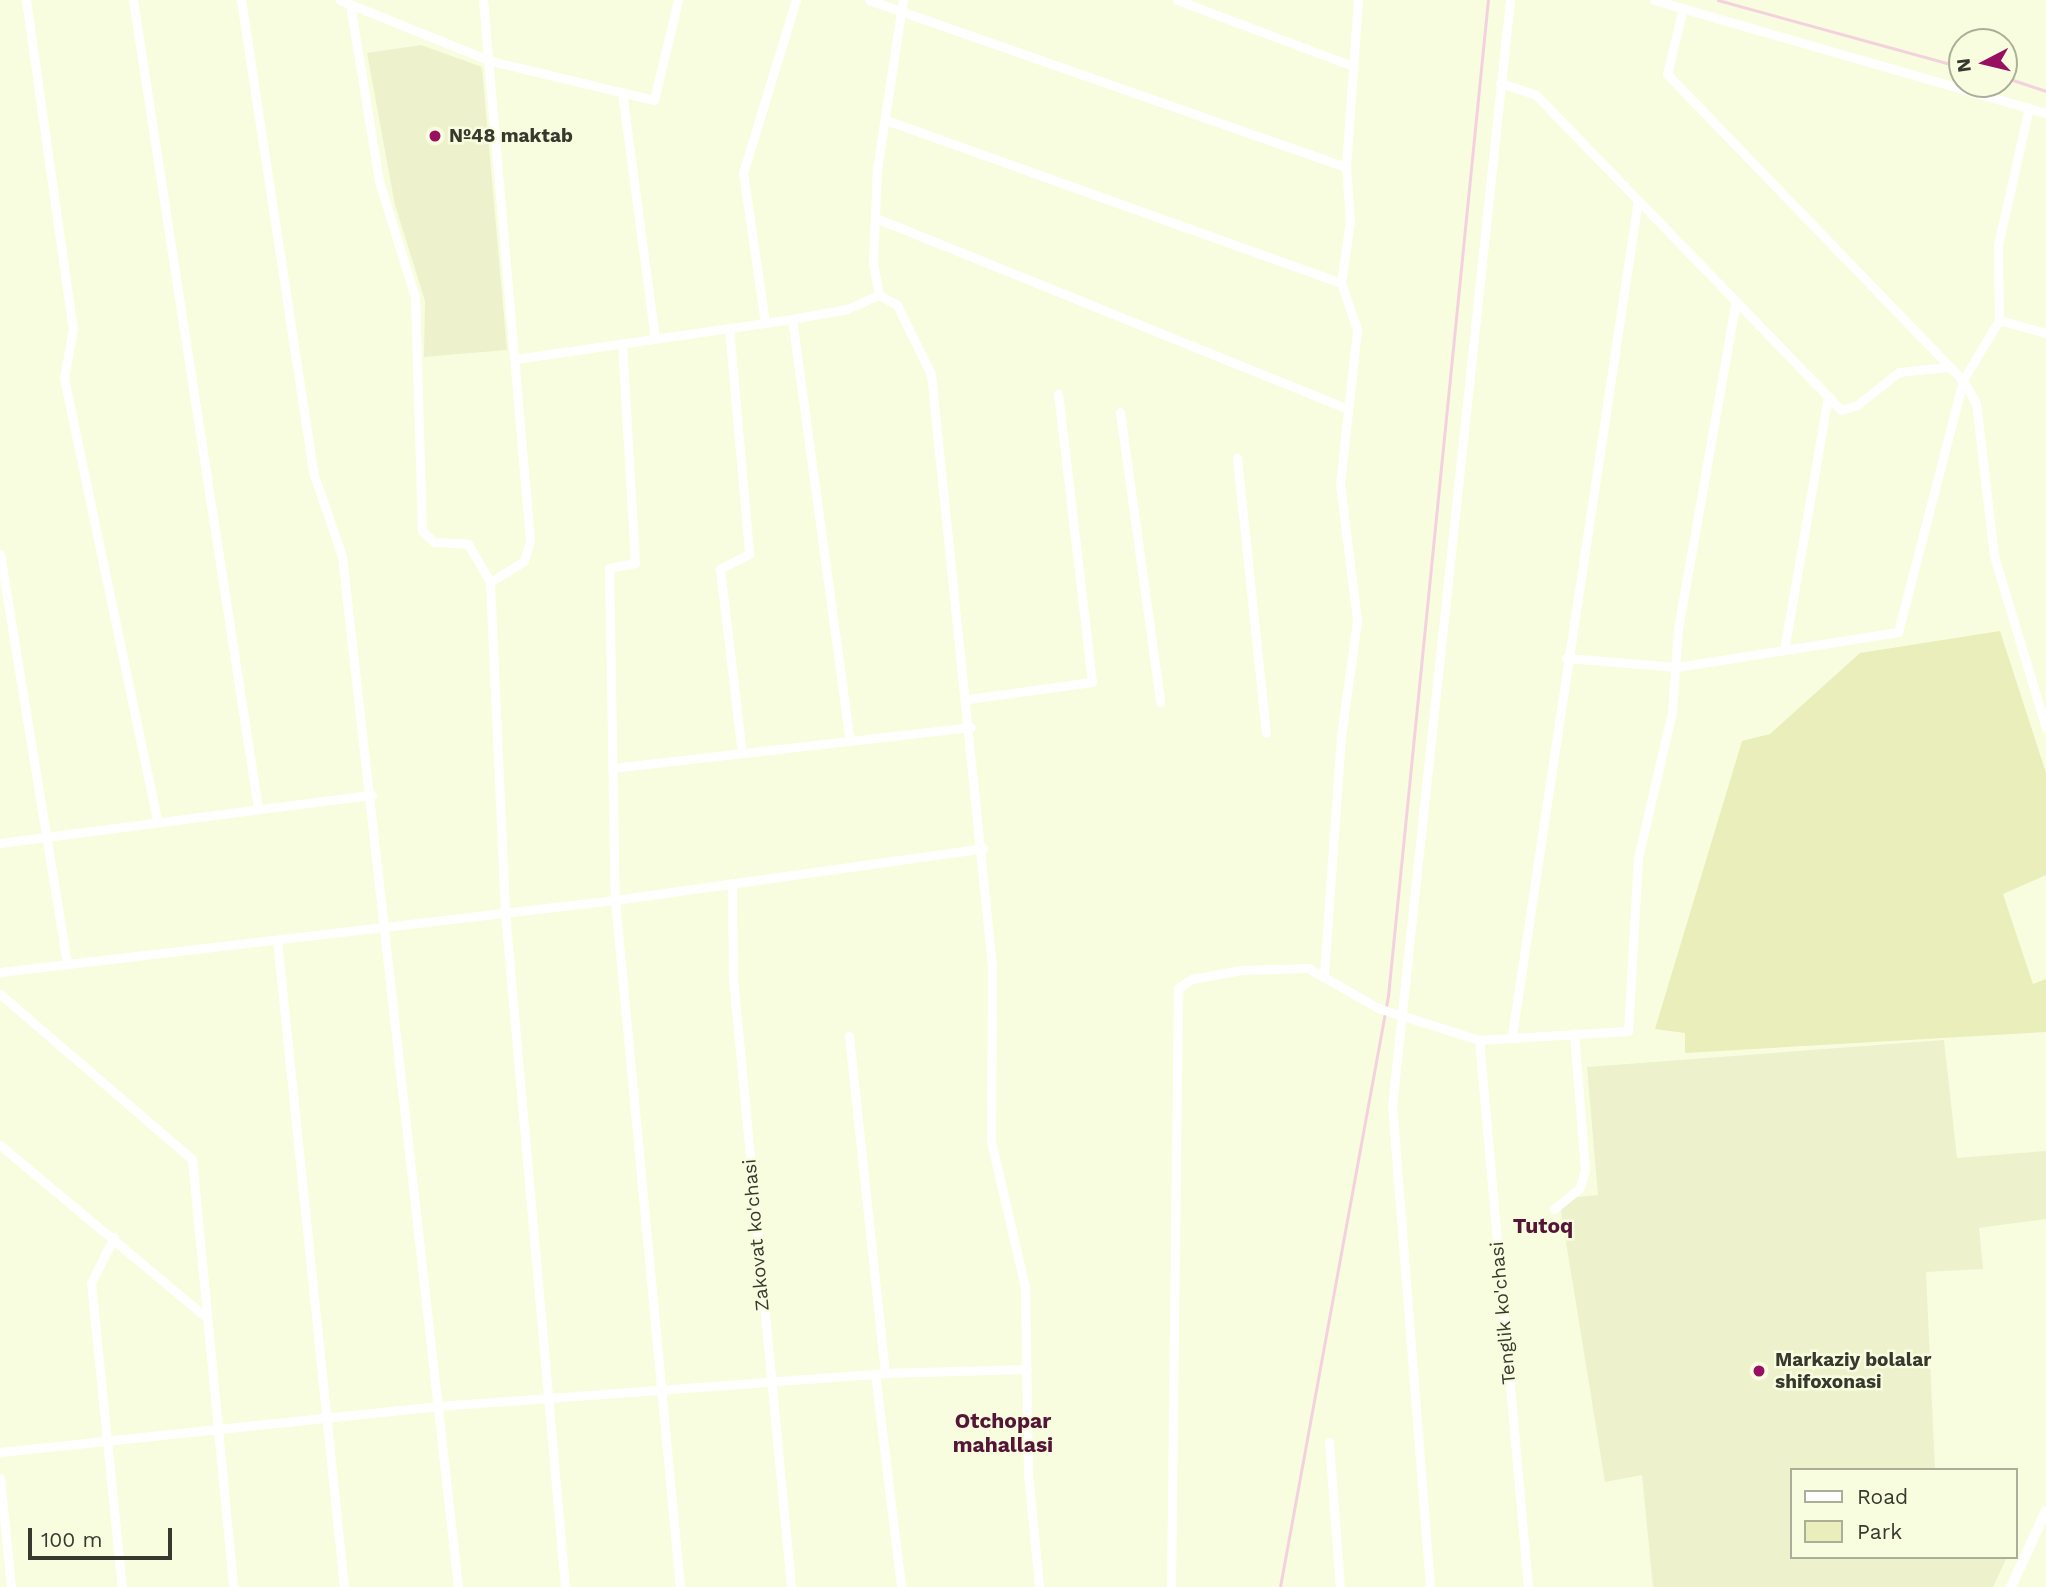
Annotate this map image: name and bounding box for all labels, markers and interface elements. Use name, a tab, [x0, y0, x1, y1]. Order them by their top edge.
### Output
north arrow	[1948, 28, 2018, 98]
text: N	[1951, 57, 1976, 74]
place label: №48 maktab	[449, 125, 573, 147]
marker: №48 maktab	[427, 128, 443, 144]
street label: Zakovat ko'chasi	[738, 1158, 774, 1312]
district label: Tutoq	[1513, 1213, 1573, 1239]
street label: Tenglik ko'chasi	[1485, 1240, 1521, 1386]
place label: Markaziy bolalar shifoxonasi	[1775, 1349, 1932, 1393]
marker: Markaziy bolalar shifoxonasi	[1749, 1361, 1769, 1381]
district label: Otchopar mahallasi	[953, 1408, 1053, 1458]
legend	[1790, 1468, 2018, 1559]
text: Road	[1857, 1484, 1908, 1509]
scale bar	[32, 1514, 175, 1558]
text: Park	[1857, 1519, 1902, 1544]
text: 100 m	[41, 1527, 103, 1552]

